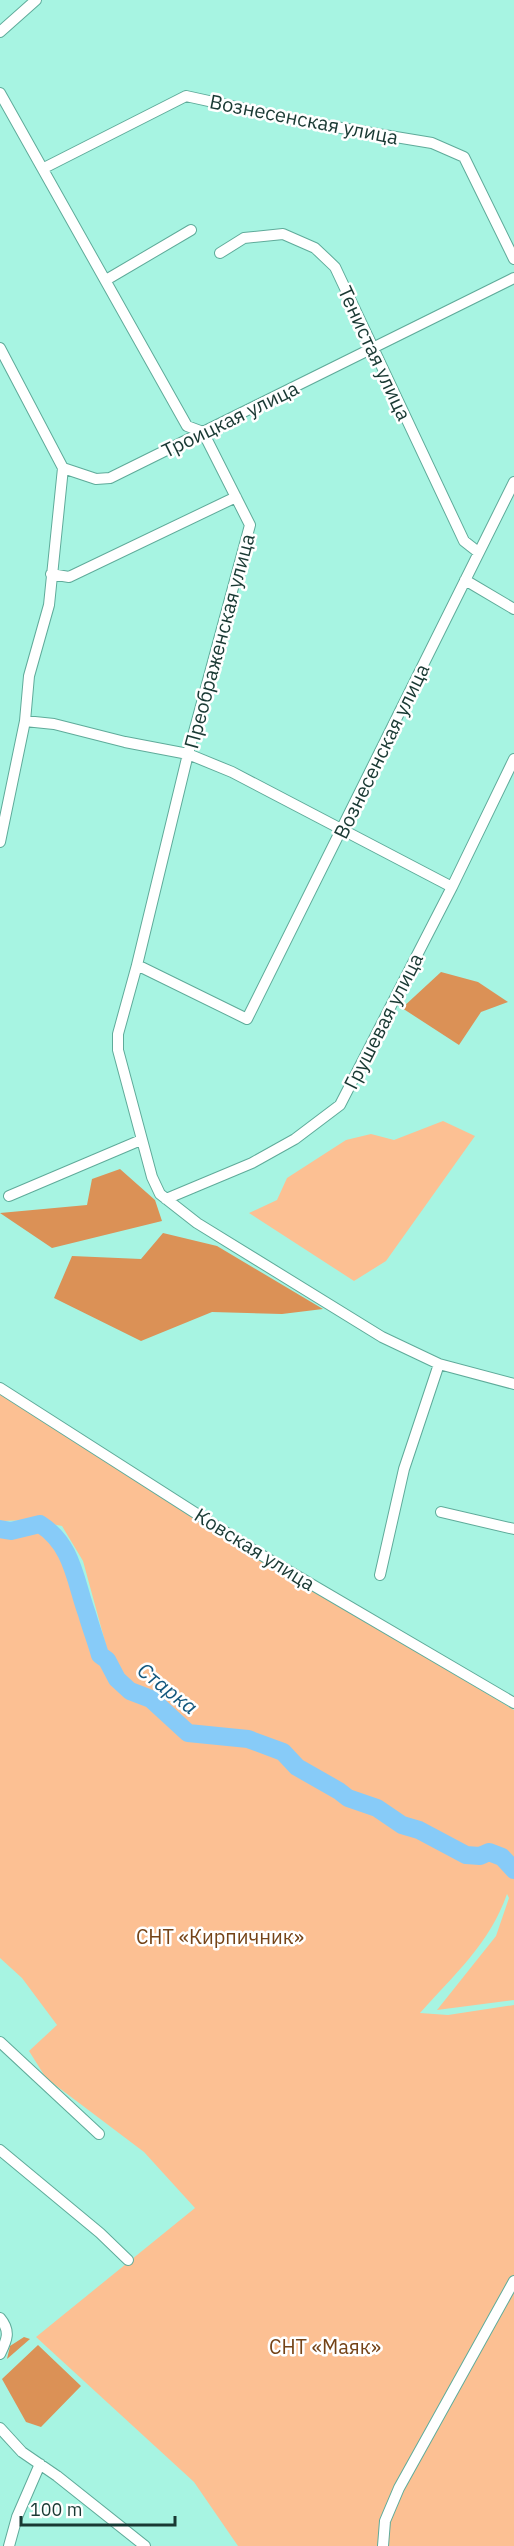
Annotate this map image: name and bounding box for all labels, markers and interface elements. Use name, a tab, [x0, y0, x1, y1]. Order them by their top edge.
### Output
street label: Вознесенская улица	[207, 87, 401, 151]
street label: Тенистая улица	[332, 281, 418, 425]
street label: Троицкая улица	[157, 374, 303, 464]
street label: Преображенская улица	[177, 530, 261, 751]
street label: Вознесенская улица	[327, 659, 435, 843]
street label: Грушевая улица	[337, 948, 429, 1094]
street label: Ковская улица	[190, 1501, 321, 1597]
water label: Старка	[132, 1656, 204, 1720]
park label: СНТ «Кирпичник»	[136, 1923, 304, 1950]
park label: СНТ «Маяк»	[269, 2333, 381, 2360]
scale bar	[21, 2489, 176, 2527]
text: 100 m	[30, 2498, 82, 2521]

